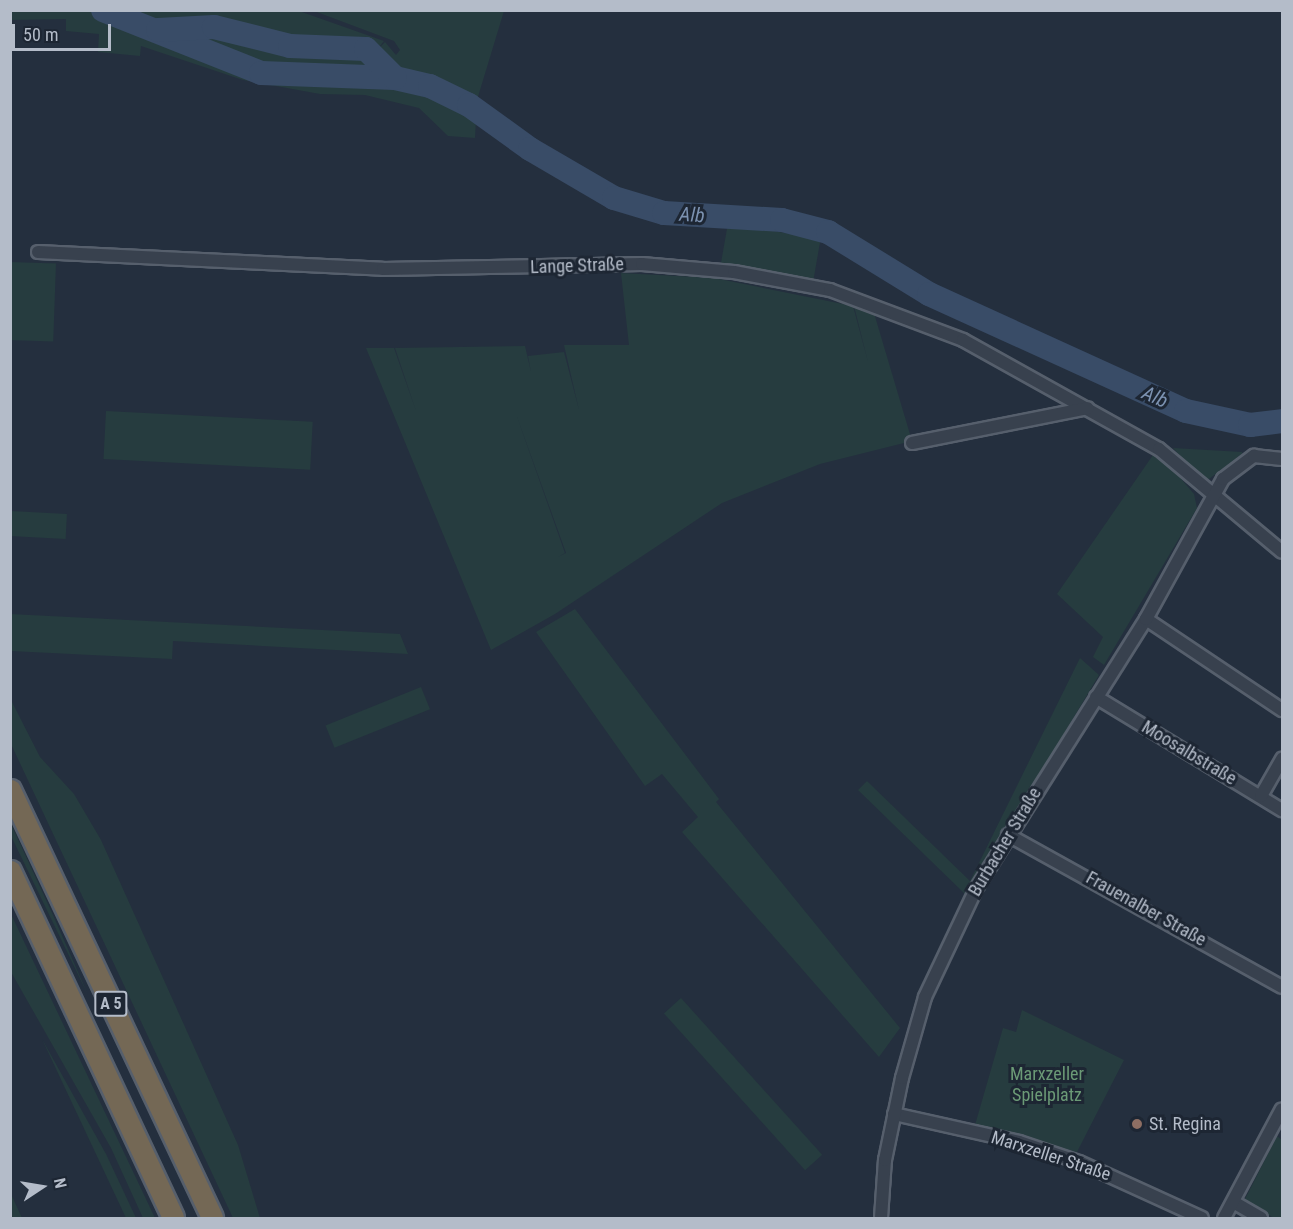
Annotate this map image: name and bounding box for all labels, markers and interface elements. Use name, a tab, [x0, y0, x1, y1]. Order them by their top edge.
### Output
scale bar	[15, 12, 114, 50]
text: 50 m	[23, 24, 58, 45]
water label: Alb	[679, 202, 705, 228]
street label: Lange Straße	[530, 254, 624, 278]
water label: Alb	[1139, 381, 1171, 413]
street label: Moosalbstraße	[1138, 716, 1240, 790]
street label: Burbacher Straße	[964, 784, 1046, 900]
street label: Frauenalber Straße	[1082, 867, 1210, 951]
road number: A 5	[93, 991, 129, 1017]
park label: Marxzeller Spielplatz	[1010, 1064, 1084, 1106]
place label: St. Regina	[1149, 1113, 1221, 1135]
marker: St. Regina	[1130, 1117, 1144, 1131]
street label: Marxzeller Straße	[989, 1127, 1113, 1185]
north arrow	[12, 1157, 72, 1217]
text: N	[50, 1176, 70, 1190]

